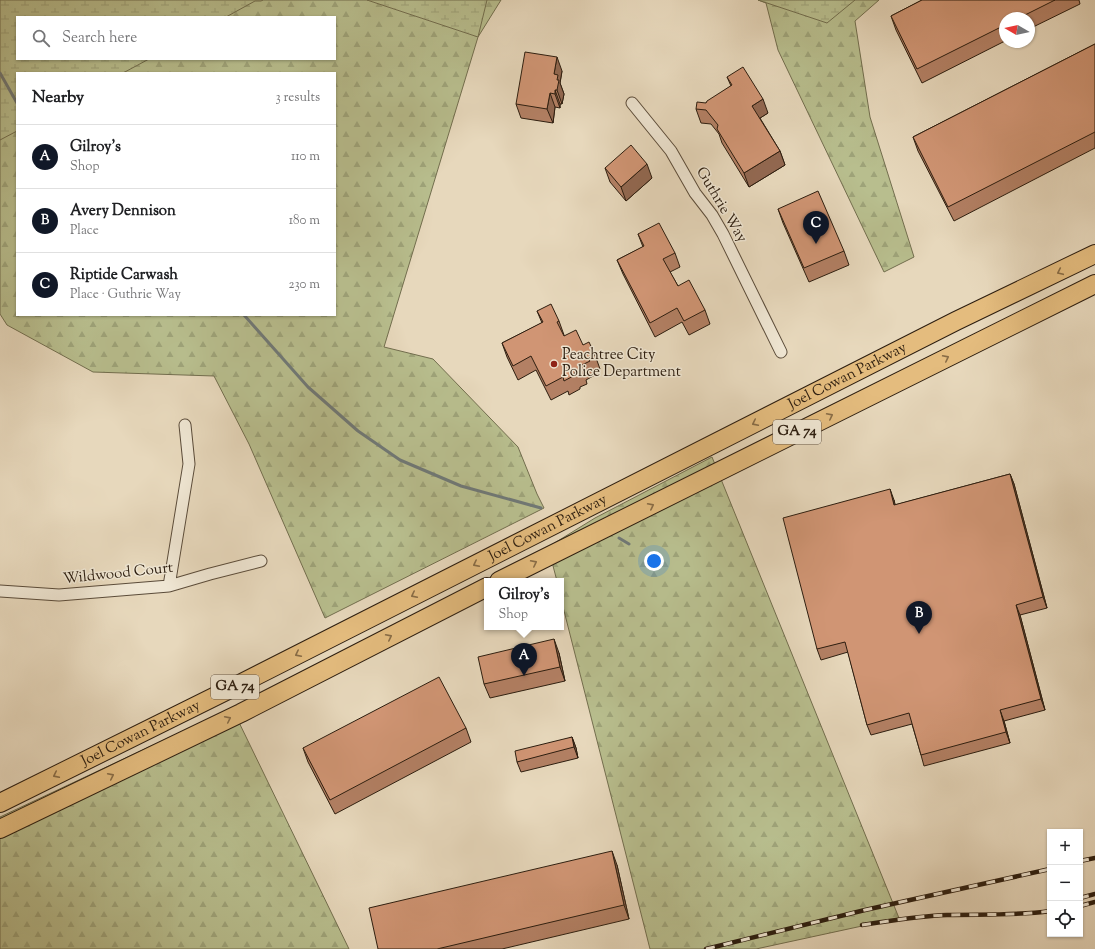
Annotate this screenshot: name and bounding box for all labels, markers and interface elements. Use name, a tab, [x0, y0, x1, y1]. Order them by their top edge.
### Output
north arrow	[999, 12, 1035, 48]
search box	[16, 16, 336, 60]
icon: search	[30, 27, 52, 49]
text: Search here	[62, 28, 137, 49]
text: Nearby	[32, 86, 84, 110]
text: 3 results	[275, 89, 320, 107]
text: Gilroy's	[70, 137, 121, 158]
text: A	[40, 148, 50, 166]
text: 110 m	[291, 148, 320, 166]
text: Shop	[70, 158, 99, 176]
street label: Guthrie Way	[690, 163, 752, 247]
text: Avery Dennison	[70, 201, 176, 222]
pin: C	[803, 211, 829, 244]
text: B	[41, 212, 49, 230]
text: 180 m	[289, 212, 320, 230]
text: Place	[70, 222, 99, 240]
text: Riptide Carwash	[70, 265, 178, 286]
one-way arrow	[1057, 267, 1064, 275]
text: C	[40, 276, 50, 294]
text: 230 m	[288, 276, 320, 294]
text: Place · Guthrie Way	[70, 286, 181, 304]
street label: Joel Cowan Parkway	[784, 337, 911, 415]
place label: Peachtree City Police Department	[562, 345, 681, 383]
one-way arrow	[942, 355, 949, 363]
marker: Peachtree City Police Department	[549, 359, 559, 369]
one-way arrow	[825, 413, 833, 421]
one-way arrow	[752, 418, 760, 425]
road number: GA 74	[773, 420, 821, 444]
street label: Joel Cowan Parkway	[484, 489, 611, 567]
one-way arrow	[647, 503, 654, 511]
your location	[644, 551, 664, 571]
street label: Wildwood Court	[62, 558, 174, 590]
one-way arrow	[472, 559, 480, 566]
one-way arrow	[530, 561, 538, 568]
popup	[484, 578, 564, 630]
text: Gilroy's	[499, 585, 549, 606]
one-way arrow	[411, 590, 418, 598]
pin: B	[906, 601, 932, 634]
text: Shop	[499, 606, 528, 624]
one-way arrow	[385, 634, 392, 642]
pin: A	[511, 643, 537, 676]
one-way arrow	[295, 650, 302, 657]
road number: GA 74	[211, 675, 259, 699]
street label: Joel Cowan Parkway	[77, 695, 204, 772]
one-way arrow	[224, 716, 231, 724]
one-way arrow	[53, 770, 61, 778]
one-way arrow	[106, 773, 114, 781]
map controls	[1047, 829, 1083, 937]
button: +	[1047, 829, 1083, 865]
button: −	[1047, 865, 1083, 901]
button: locate	[1047, 901, 1083, 937]

